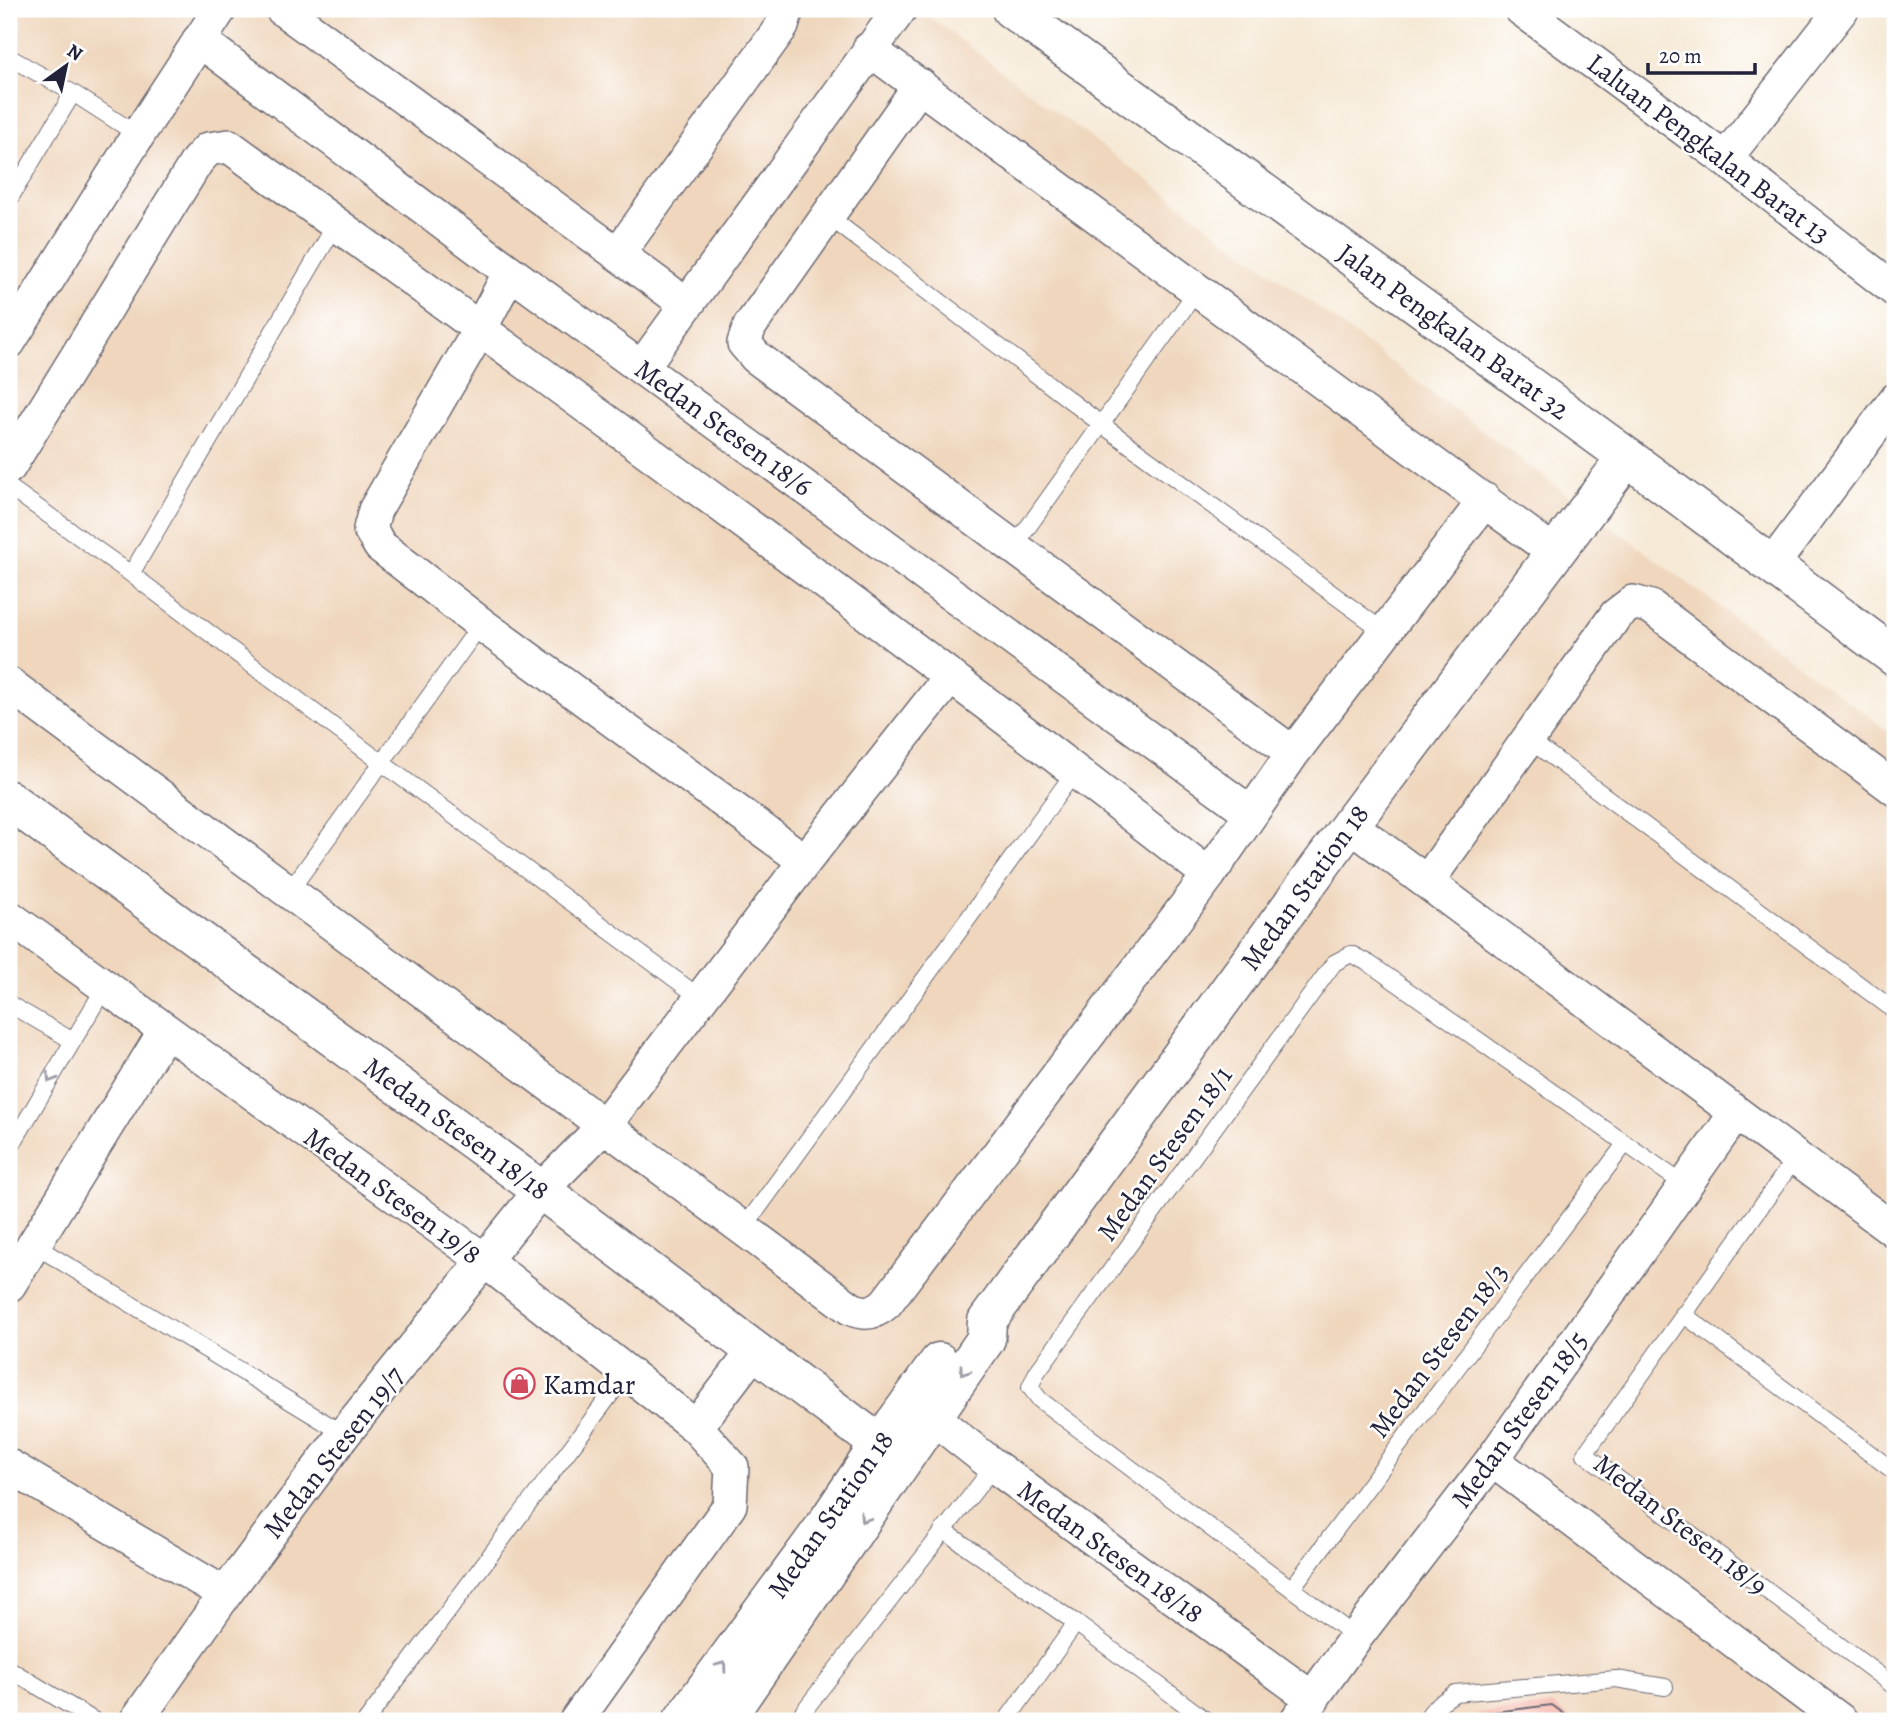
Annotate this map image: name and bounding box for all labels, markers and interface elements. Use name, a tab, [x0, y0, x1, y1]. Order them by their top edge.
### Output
north arrow	[32, 32, 102, 102]
scale bar	[1648, 32, 1755, 76]
text: N	[62, 38, 88, 67]
text: 20 m	[1659, 42, 1702, 70]
street label: Laluan Pengkalan Barat 13	[1579, 45, 1838, 253]
street label: Jalan Pengkalan Barat 32	[1330, 235, 1577, 429]
street label: Medan Stesen 18/6	[627, 350, 820, 505]
street label: Medan Station 18	[1232, 797, 1378, 978]
street label: Medan Stesen 18/18	[356, 1048, 557, 1209]
street label: Medan Stesen 18/1	[1088, 1058, 1241, 1249]
one-way arrow	[46, 1071, 59, 1084]
street label: Medan Stesen 19/8	[296, 1118, 489, 1273]
street label: Medan Stesen 18/3	[1360, 1255, 1517, 1446]
street label: Medan Stesen 18/5	[1443, 1323, 1597, 1516]
street label: Medan Stesen 19/7	[254, 1358, 413, 1547]
one-way arrow	[960, 1363, 972, 1376]
place label: Kamdar	[543, 1366, 636, 1404]
shop icon: Kamdar	[503, 1367, 537, 1401]
street label: Medan Station 18	[759, 1423, 903, 1606]
street label: Medan Stesen 18/9	[1586, 1445, 1775, 1605]
street label: Medan Stesen 18/18	[1010, 1471, 1211, 1632]
one-way arrow	[860, 1510, 872, 1523]
one-way arrow	[714, 1661, 726, 1674]

